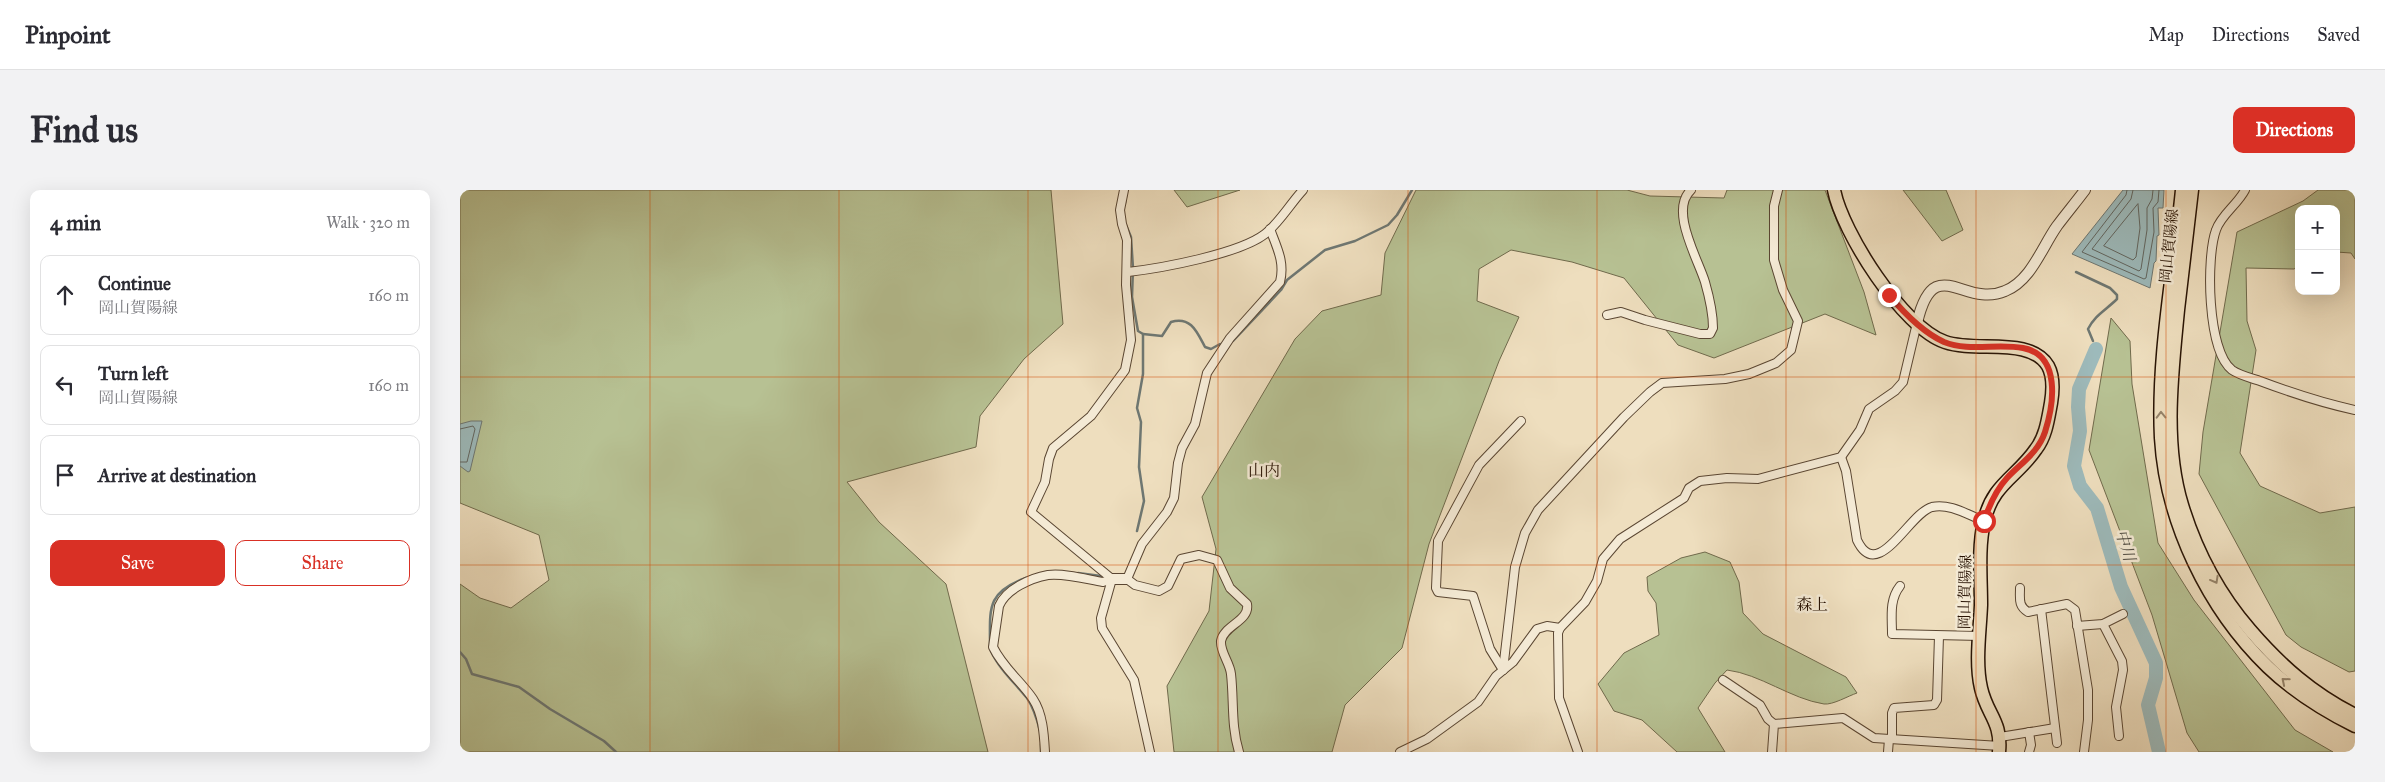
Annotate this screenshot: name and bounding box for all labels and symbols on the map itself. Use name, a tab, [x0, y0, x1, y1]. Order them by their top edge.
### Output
street label: 岡山賀陽線	[2156, 208, 2182, 284]
route end	[1878, 284, 1901, 307]
one-way arrow	[2156, 411, 2166, 419]
district label: 山内	[1248, 461, 1280, 480]
route start	[1973, 510, 1996, 533]
water label: 中川	[2112, 527, 2140, 565]
street label: 岡山賀陽線	[1955, 554, 1975, 630]
one-way arrow	[2208, 574, 2218, 583]
district label: 森上	[1796, 595, 1828, 614]
one-way arrow	[2281, 678, 2290, 687]

